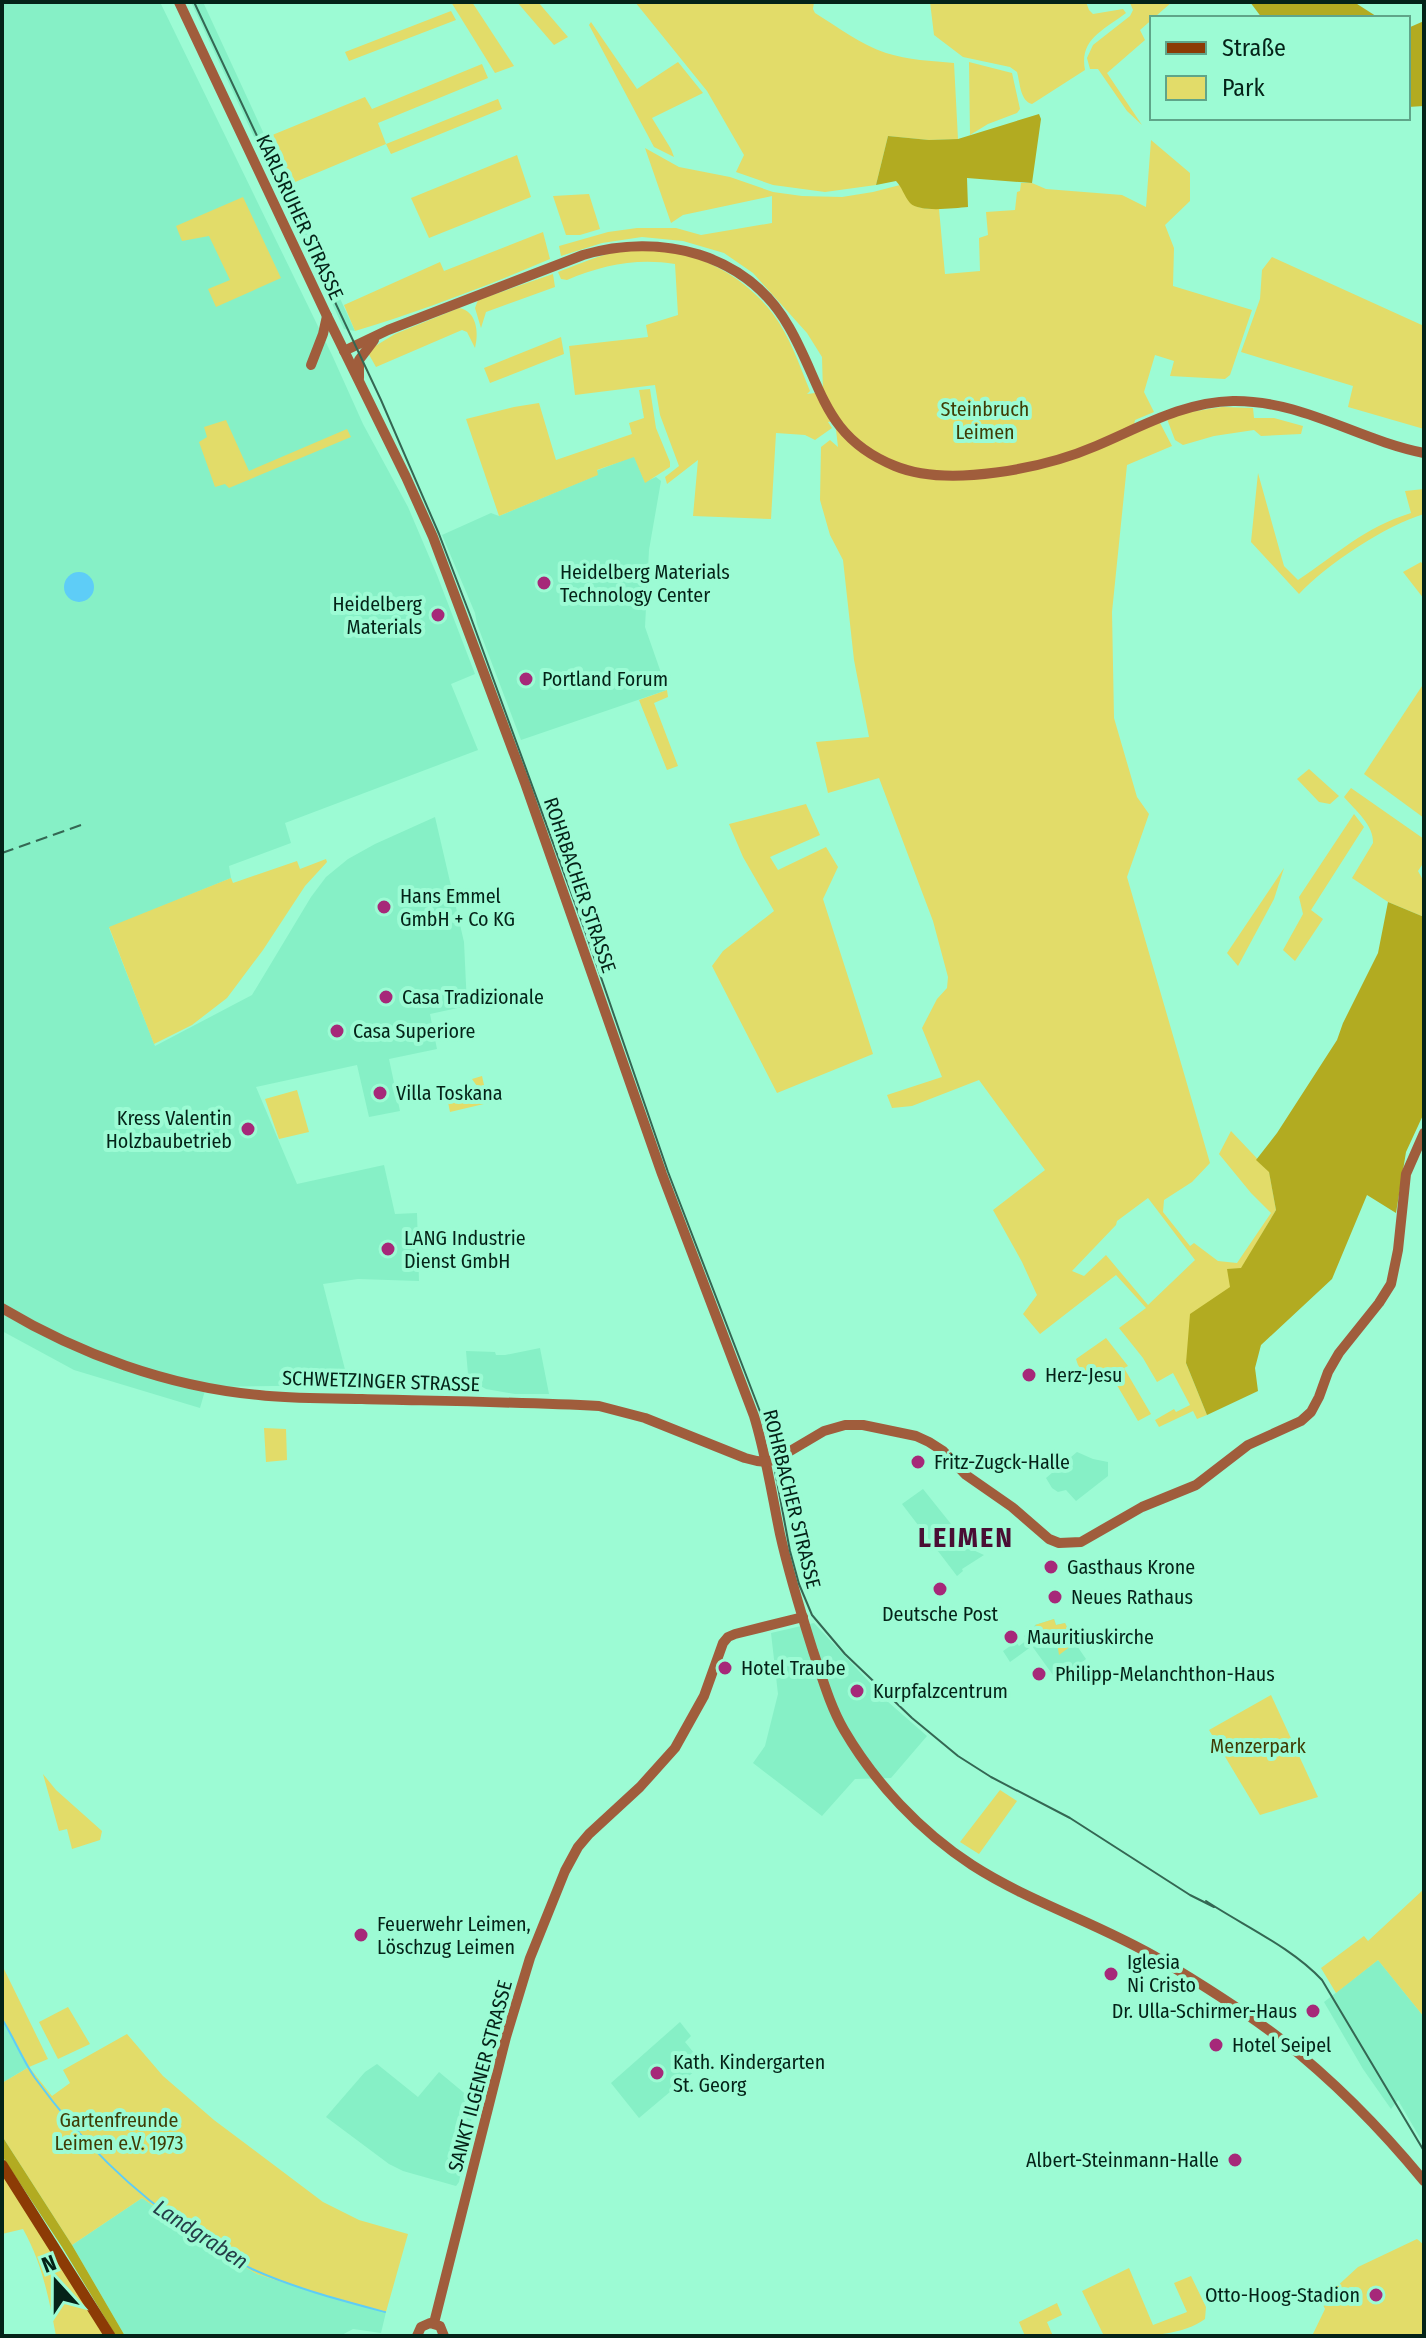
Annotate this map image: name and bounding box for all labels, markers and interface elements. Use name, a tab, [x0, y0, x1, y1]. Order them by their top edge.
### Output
legend	[1150, 16, 1410, 120]
text: Straße	[1222, 34, 1286, 62]
text: Park	[1222, 74, 1265, 102]
street label: KARLSRUHER STRASSE	[251, 131, 349, 303]
park label: Steinbruch Leimen	[941, 397, 1029, 444]
place label: Heidelberg Materials Technology Center	[560, 560, 730, 607]
marker: Heidelberg Materials Technology Center	[535, 574, 553, 592]
place label: Heidelberg Materials	[332, 592, 423, 639]
marker: Heidelberg Materials	[429, 606, 447, 624]
place label: Portland Forum	[542, 667, 668, 691]
marker: Portland Forum	[517, 670, 535, 688]
street label: ROHRBACHER STRASSE	[539, 794, 621, 976]
place label: Hans Emmel GmbH + Co KG	[400, 884, 515, 931]
marker: Hans Emmel GmbH + Co KG	[375, 898, 393, 916]
place label: Casa Tradizionale	[402, 985, 544, 1009]
marker: Casa Tradizionale	[377, 988, 395, 1006]
place label: Casa Superiore	[353, 1019, 475, 1043]
marker: Casa Superiore	[328, 1022, 346, 1040]
place label: Villa Toskana	[396, 1081, 503, 1105]
marker: Villa Toskana	[371, 1084, 389, 1102]
place label: Kress Valentin Holzbaubetrieb	[106, 1106, 232, 1153]
marker: Kress Valentin Holzbaubetrieb	[239, 1120, 257, 1138]
place label: LANG Industrie Dienst GmbH	[404, 1226, 526, 1273]
marker: LANG Industrie Dienst GmbH	[379, 1240, 397, 1258]
place label: Herz-Jesu	[1045, 1363, 1123, 1387]
street label: SCHWETZINGER STRASSE	[282, 1366, 480, 1396]
marker: Herz-Jesu	[1020, 1366, 1038, 1384]
street label: ROHRBACHER STRASSE	[758, 1407, 826, 1591]
place label: Fritz-Zugck-Halle	[934, 1450, 1070, 1474]
marker: Fritz-Zugck-Halle	[909, 1453, 927, 1471]
district label: LEIMEN	[918, 1521, 1014, 1554]
place label: Gasthaus Krone	[1067, 1555, 1195, 1579]
marker: Gasthaus Krone	[1042, 1558, 1060, 1576]
marker: Deutsche Post	[931, 1580, 949, 1598]
place label: Neues Rathaus	[1071, 1585, 1193, 1609]
marker: Neues Rathaus	[1046, 1588, 1064, 1606]
place label: Deutsche Post	[882, 1602, 999, 1626]
place label: Mauritiuskirche	[1027, 1625, 1154, 1649]
marker: Mauritiuskirche	[1002, 1628, 1020, 1646]
place label: Hotel Traube	[741, 1656, 846, 1680]
marker: Hotel Traube	[716, 1659, 734, 1677]
place label: Philipp-Melanchthon-Haus	[1055, 1662, 1275, 1686]
marker: Philipp-Melanchthon-Haus	[1030, 1665, 1048, 1683]
place label: Kurpfalzcentrum	[873, 1679, 1008, 1703]
marker: Kurpfalzcentrum	[848, 1682, 866, 1700]
park label: Menzerpark	[1210, 1734, 1307, 1758]
place label: Feuerwehr Leimen, Löschzug Leimen	[377, 1912, 531, 1959]
marker: Feuerwehr Leimen, Löschzug Leimen	[352, 1926, 370, 1944]
place label: Iglesia Ni Cristo	[1127, 1950, 1196, 1997]
marker: Iglesia Ni Cristo	[1102, 1965, 1120, 1983]
street label: SANKT ILGENER STRASSE	[443, 1978, 517, 2174]
place label: Dr. Ulla-Schirmer-Haus	[1112, 1999, 1297, 2023]
marker: Dr. Ulla-Schirmer-Haus	[1304, 2002, 1322, 2020]
place label: Hotel Seipel	[1232, 2033, 1331, 2057]
marker: Hotel Seipel	[1207, 2036, 1225, 2054]
place label: Kath. Kindergarten St. Georg	[673, 2050, 825, 2097]
marker: Kath. Kindergarten St. Georg	[648, 2064, 666, 2082]
park label: Gartenfreunde Leimen e.V. 1973	[54, 2108, 184, 2155]
place label: Albert-Steinmann-Halle	[1026, 2148, 1219, 2172]
marker: Albert-Steinmann-Halle	[1226, 2151, 1244, 2169]
water label: Landgraben	[148, 2194, 253, 2275]
north arrow	[16, 2242, 96, 2322]
text: N	[38, 2249, 60, 2279]
place label: Otto-Hoog-Stadion	[1205, 2283, 1360, 2307]
marker: Otto-Hoog-Stadion	[1367, 2286, 1385, 2304]

